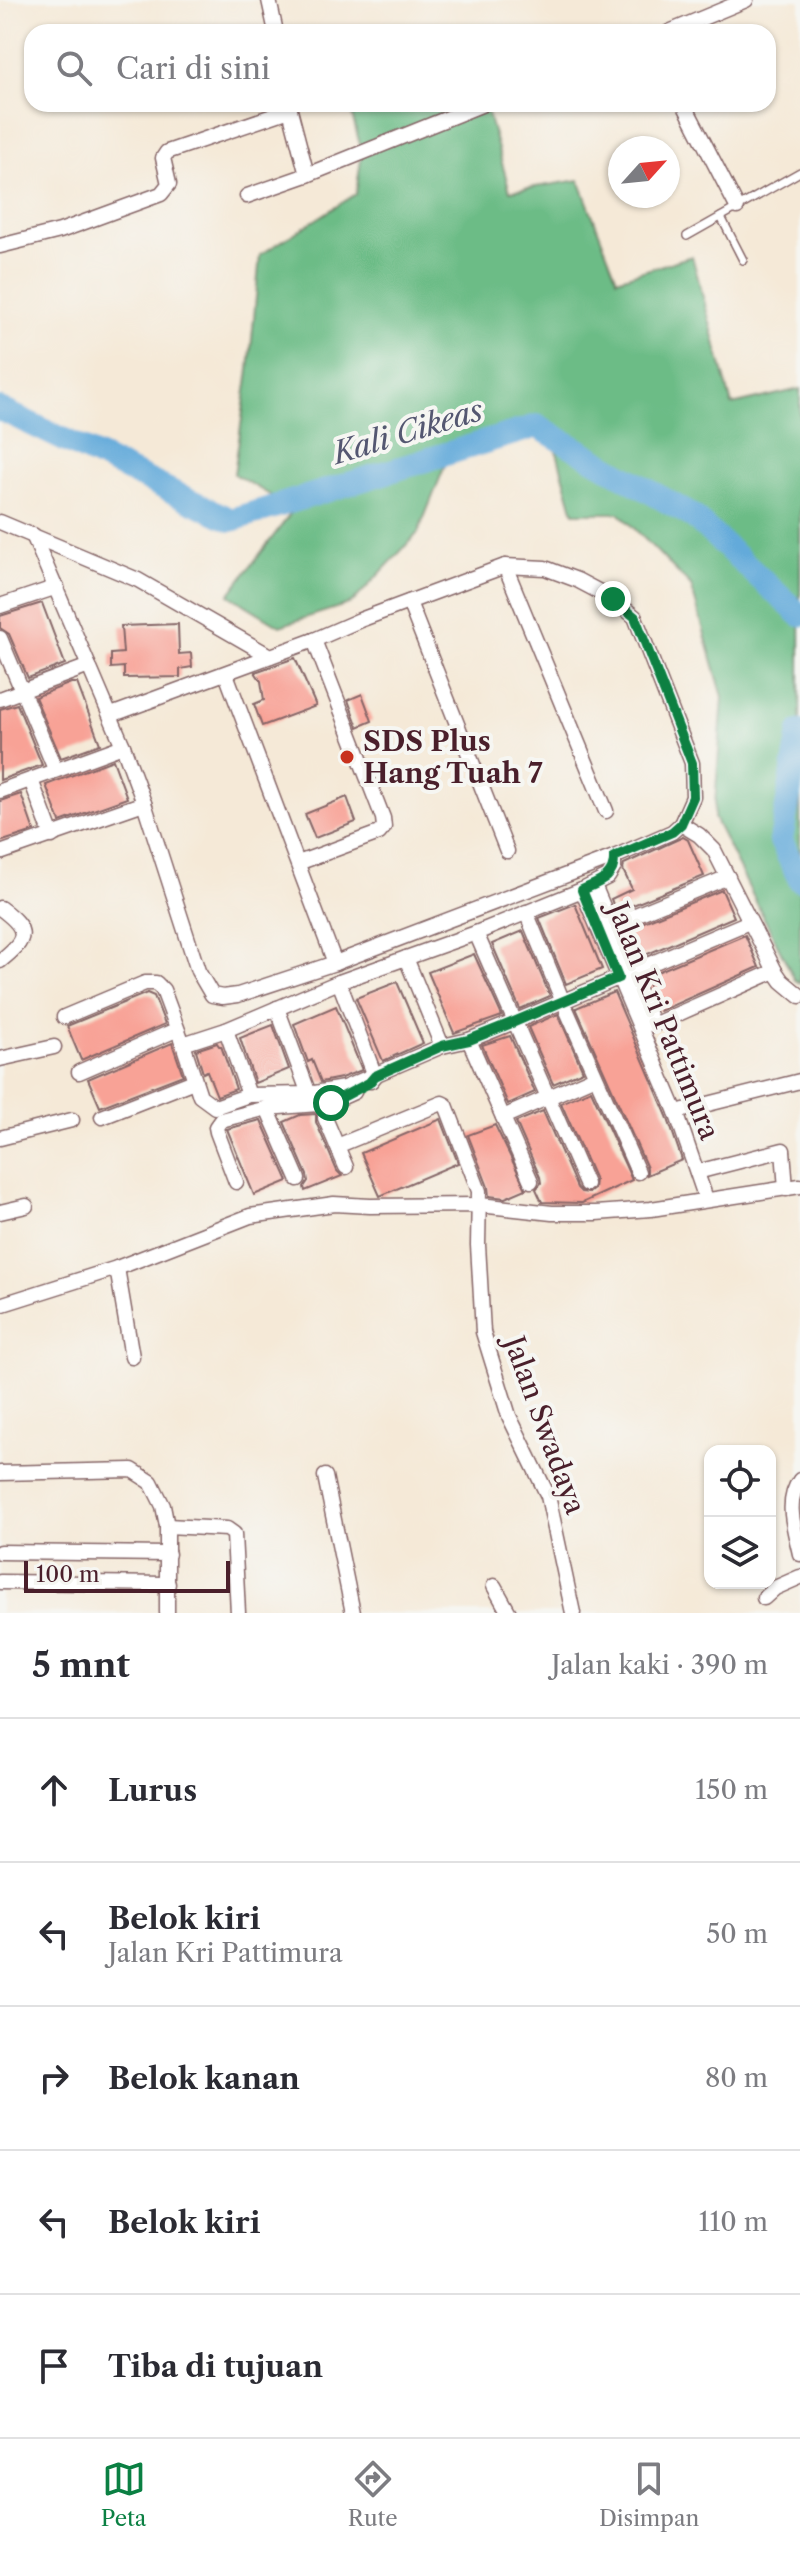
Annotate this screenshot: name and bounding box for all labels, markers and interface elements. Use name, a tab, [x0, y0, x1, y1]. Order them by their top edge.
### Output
search box	[24, 24, 776, 112]
icon: search	[52, 46, 96, 90]
text: Cari di sini	[116, 50, 270, 87]
north arrow	[608, 136, 680, 208]
water label: Kali Cikeas	[326, 391, 488, 472]
route end	[595, 581, 631, 617]
place label: SDS Plus Hang Tuah 7	[363, 724, 543, 790]
marker: SDS Plus Hang Tuah 7	[338, 748, 356, 766]
street label: Jalan Kri Pattimura	[599, 894, 727, 1145]
route start	[313, 1085, 349, 1121]
street label: Jalan Swadaya	[496, 1328, 593, 1519]
map controls	[704, 1445, 776, 1589]
button: locate	[704, 1445, 776, 1517]
button: layers	[704, 1517, 776, 1589]
scale bar	[24, 1557, 230, 1593]
text: 100 m	[36, 1561, 99, 1588]
text: 5 mnt	[32, 1644, 130, 1686]
text: Jalan kaki · 390 m	[551, 1649, 768, 1681]
icon: ahead	[32, 1768, 76, 1812]
text: Lurus	[108, 1772, 197, 1809]
text: 150 m	[695, 1774, 768, 1806]
text: Belok kiri	[108, 1900, 260, 1937]
icon: left	[32, 1912, 76, 1956]
text: 50 m	[706, 1918, 768, 1950]
text: Jalan Kri Pattimura	[108, 1937, 343, 1969]
icon: right	[32, 2056, 76, 2100]
text: Belok kanan	[108, 2060, 300, 2097]
text: 80 m	[705, 2062, 768, 2094]
icon: left	[32, 2200, 76, 2244]
text: Belok kiri	[108, 2204, 260, 2241]
text: 110 m	[699, 2206, 768, 2238]
icon: arrive	[32, 2344, 76, 2388]
text: Tiba di tujuan	[108, 2348, 323, 2385]
tab: Peta	[101, 2457, 146, 2532]
tab: Rute	[348, 2457, 398, 2532]
tab: Disimpan	[599, 2457, 699, 2532]

